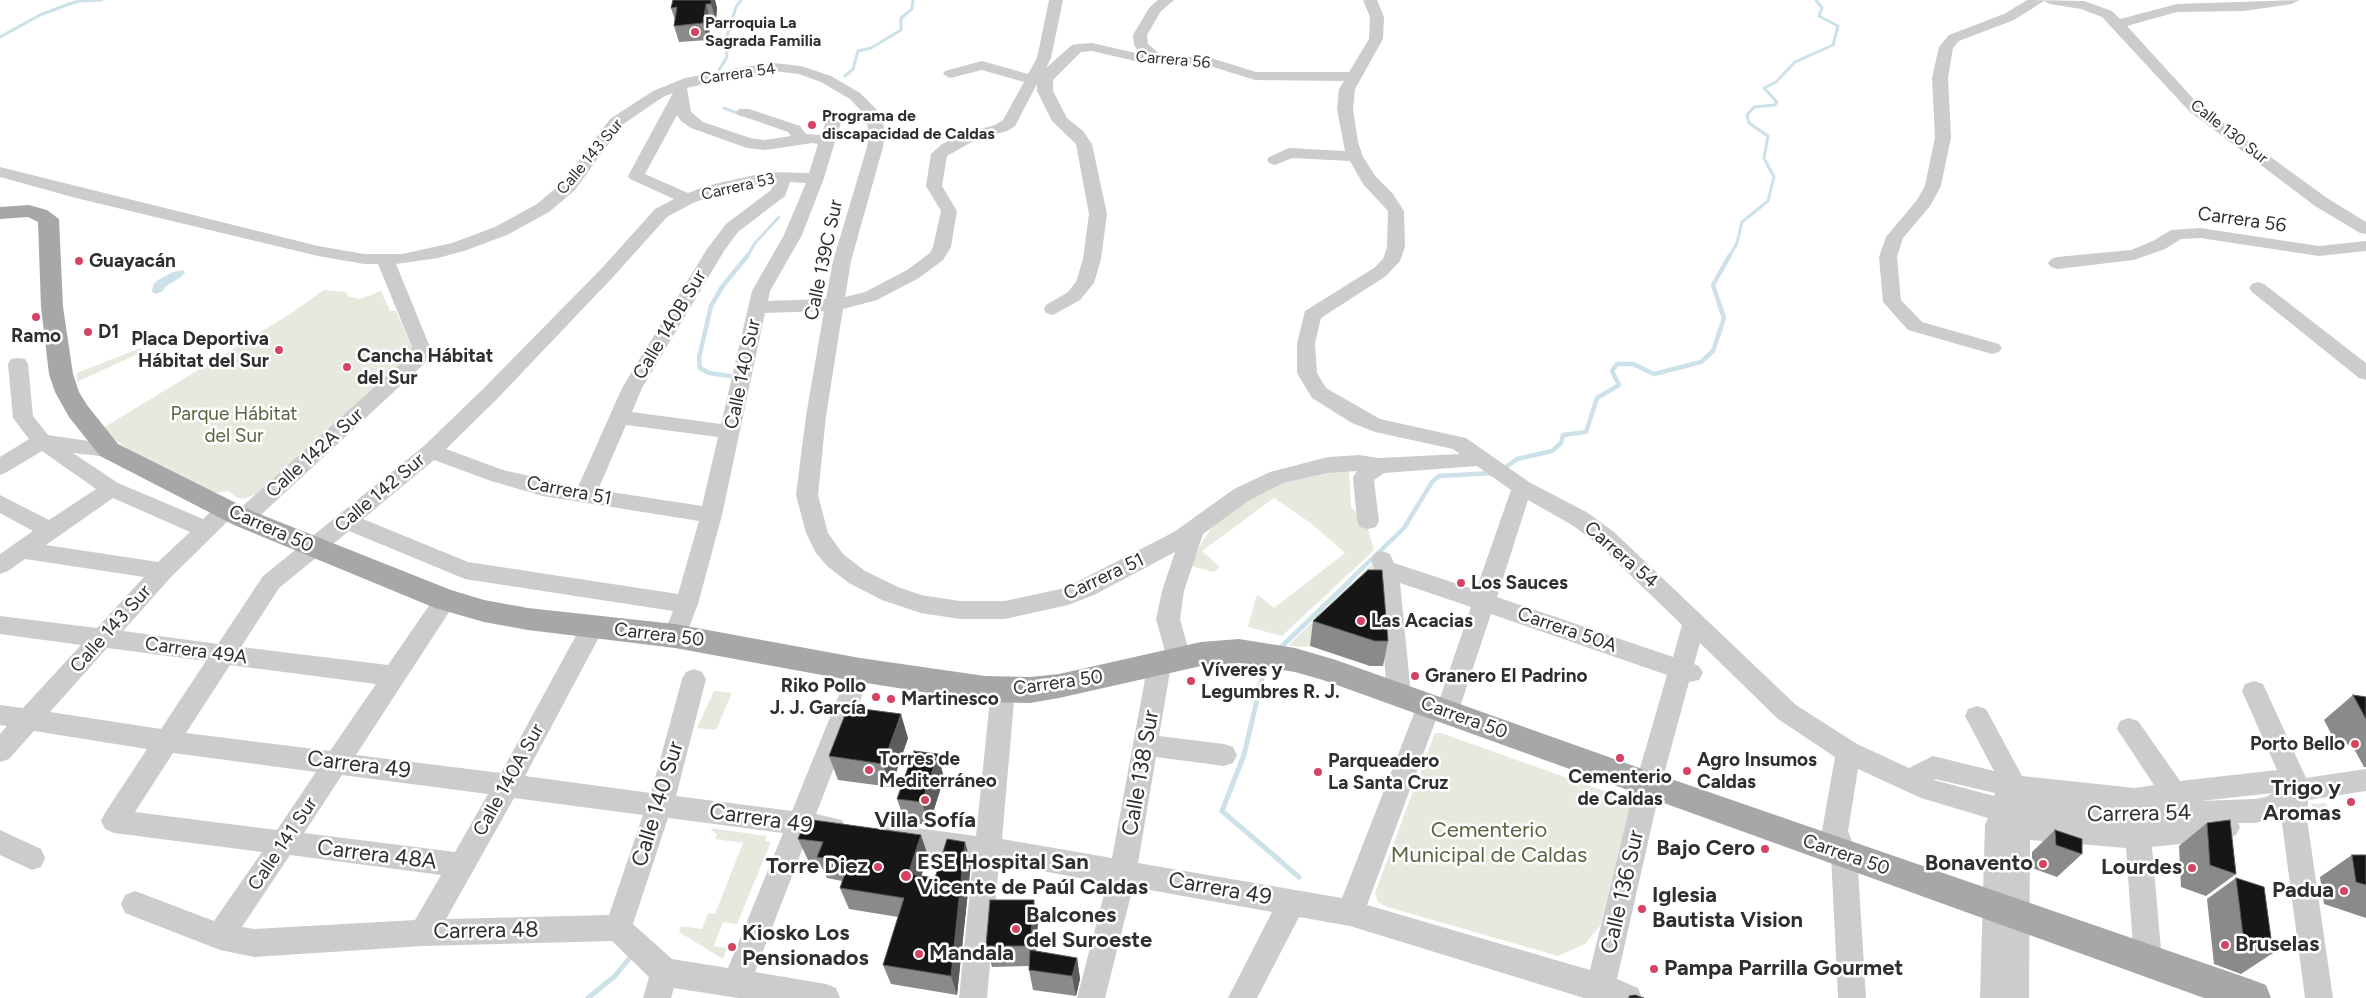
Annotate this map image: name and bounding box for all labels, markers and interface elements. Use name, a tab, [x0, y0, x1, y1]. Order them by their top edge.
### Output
place label: Parroquia La Sagrada Familia	[705, 13, 821, 51]
marker: Parroquia La Sagrada Familia	[689, 26, 701, 38]
street label: Carrera 56	[1135, 47, 1211, 73]
street label: Carrera 54	[699, 59, 777, 89]
street label: Calle 130 Sur	[2186, 96, 2272, 168]
place label: Programa de discapacidad de Caldas	[822, 106, 995, 144]
street label: Calle 143 Sur	[553, 115, 627, 199]
marker: Programa de discapacidad de Caldas	[806, 119, 818, 131]
street label: Carrera 53	[699, 169, 777, 205]
street label: Calle 139C Sur	[800, 198, 848, 322]
street label: Carrera 56	[2196, 203, 2288, 237]
place label: Guayacán	[89, 250, 176, 272]
marker: Guayacán	[73, 255, 85, 267]
street label: Calle 140B Sur	[628, 266, 712, 384]
marker: Ramo	[30, 311, 42, 323]
street label: Calle 140 Sur	[720, 317, 766, 431]
place label: D1	[98, 321, 119, 343]
place label: Ramo	[11, 325, 61, 347]
marker: D1	[82, 326, 94, 338]
place label: Placa Deportiva Hábitat del Sur	[131, 328, 269, 372]
marker: Placa Deportiva Hábitat del Sur	[273, 344, 285, 356]
place label: Cancha Hábitat del Sur	[357, 345, 493, 389]
marker: Cancha Hábitat del Sur	[341, 361, 353, 373]
park label: Parque Hábitat del Sur	[170, 403, 298, 447]
street label: Calle 142A Sur	[262, 403, 368, 503]
street label: Calle 142 Sur	[330, 449, 430, 537]
street label: Carrera 51	[525, 472, 613, 510]
street label: Carrera 50	[225, 500, 317, 558]
street label: Carrera 54	[1580, 517, 1662, 593]
street label: Carrera 51	[1060, 548, 1148, 606]
place label: Los Sauces	[1471, 572, 1568, 594]
marker: Los Sauces	[1455, 577, 1467, 589]
street label: Calle 143 Sur	[66, 580, 156, 678]
street label: Carrera 50A	[1514, 602, 1620, 658]
place label: Las Acacias	[1371, 610, 1473, 632]
marker: Las Acacias	[1355, 615, 1367, 627]
street label: Carrera 50	[613, 618, 705, 652]
street label: Carrera 49A	[143, 633, 249, 669]
place label: Víveres y Legumbres R. J.	[1201, 659, 1340, 703]
street label: Carrera 50	[1012, 665, 1104, 701]
place label: Granero El Padrino	[1425, 665, 1588, 687]
marker: Granero El Padrino	[1409, 670, 1421, 682]
place label: Riko Pollo J. J. García	[770, 675, 866, 719]
marker: Víveres y Legumbres R. J.	[1185, 675, 1197, 687]
place label: Martinesco	[901, 688, 999, 710]
marker: Riko Pollo J. J. García	[870, 691, 882, 703]
street label: Carrera 50	[1418, 692, 1510, 744]
marker: Martinesco	[885, 693, 897, 705]
street label: Calle 138 Sur	[1117, 708, 1165, 838]
street label: Calle 140A Sur	[469, 720, 549, 840]
place label: Porto Bello	[2250, 733, 2345, 755]
street label: Calle 140 Sur	[626, 738, 690, 870]
marker: Porto Bello	[2349, 738, 2361, 750]
street label: Carrera 49	[306, 746, 412, 784]
place label: Torres de Mediterráneo	[879, 748, 997, 792]
place label: Agro Insumos Caldas	[1697, 749, 1817, 793]
place label: Parqueadero La Santa Cruz	[1328, 750, 1448, 794]
marker: Cementerio de Caldas	[1614, 752, 1626, 764]
marker: Torres de Mediterráneo	[863, 764, 875, 776]
marker: Agro Insumos Caldas	[1681, 765, 1693, 777]
marker: Parqueadero La Santa Cruz	[1312, 766, 1324, 778]
place label: Cementerio de Caldas	[1568, 766, 1672, 810]
place label: Trigo y Aromas	[2263, 776, 2341, 828]
street label: Calle 141 Sur	[243, 793, 323, 895]
marker: Villa Sofía	[919, 794, 931, 806]
marker: Trigo y Aromas	[2345, 796, 2357, 808]
street label: Carrera 49	[708, 799, 814, 839]
street label: Carrera 54	[2087, 800, 2191, 828]
place label: Villa Sofía	[874, 808, 976, 834]
park label: Cementerio Municipal de Caldas	[1391, 818, 1587, 869]
street label: Calle 136 Sur	[1596, 827, 1650, 957]
street label: Carrera 50	[1799, 829, 1893, 881]
street label: Carrera 48A	[316, 835, 438, 875]
place label: Bajo Cero	[1656, 836, 1755, 862]
marker: Bajo Cero	[1759, 843, 1771, 855]
place label: ESE Hospital San Vicente de Paúl Caldas	[917, 850, 1148, 901]
place label: Bonavento	[1925, 851, 2033, 877]
place label: Torre Diez	[766, 854, 868, 880]
place label: Lourdes	[2101, 855, 2182, 881]
marker: Bonavento	[2037, 858, 2049, 870]
marker: Torre Diez	[872, 861, 884, 873]
marker: Lourdes	[2186, 862, 2198, 874]
street label: Carrera 49	[1166, 867, 1274, 911]
marker: ESE Hospital San Vicente de Paúl Caldas	[899, 869, 913, 883]
place label: Padua	[2272, 878, 2334, 904]
place label: Iglesia Bautista Vision	[1652, 883, 1803, 934]
marker: Padua	[2338, 885, 2350, 897]
place label: Balcones del Suroeste	[1026, 903, 1152, 954]
marker: Iglesia Bautista Vision	[1636, 903, 1648, 915]
street label: Carrera 48	[433, 917, 539, 945]
place label: Kiosko Los Pensionados	[742, 921, 869, 972]
marker: Balcones del Suroeste	[1010, 923, 1022, 935]
place label: Bruselas	[2235, 932, 2319, 958]
marker: Bruselas	[2219, 939, 2231, 951]
marker: Kiosko Los Pensionados	[726, 941, 738, 953]
place label: Mandala	[929, 941, 1014, 967]
marker: Mandala	[913, 948, 925, 960]
place label: Pampa Parrilla Gourmet	[1664, 956, 1903, 982]
marker: Pampa Parrilla Gourmet	[1648, 963, 1660, 975]

